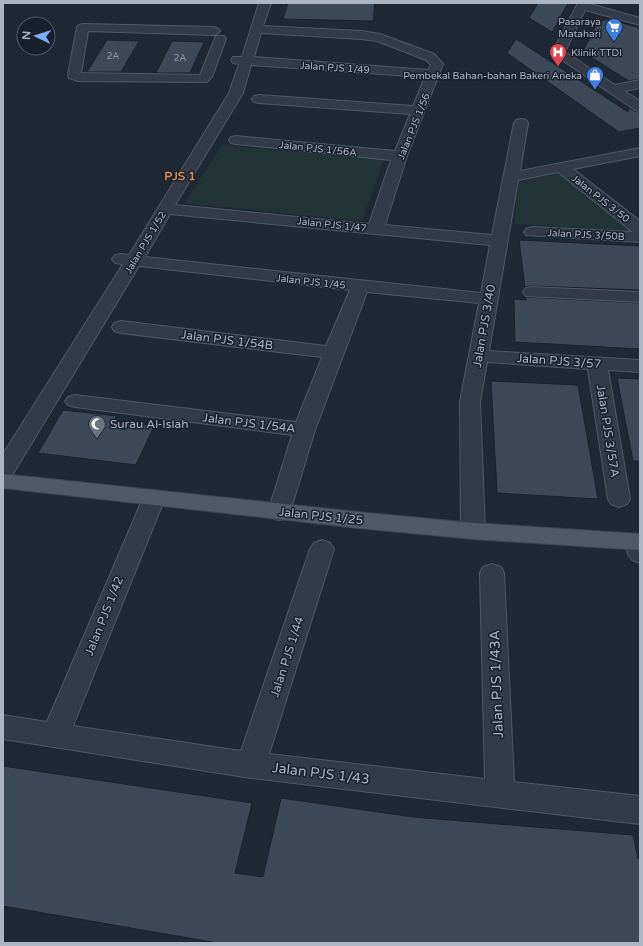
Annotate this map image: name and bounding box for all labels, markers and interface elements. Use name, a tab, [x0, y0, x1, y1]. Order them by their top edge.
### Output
north arrow	[16, 16, 56, 56]
place label: Pasaraya Matahari	[558, 16, 601, 40]
supermarket icon: Pasaraya Matahari	[604, 17, 624, 42]
text: N	[20, 30, 33, 40]
hospital icon: Klinik TTDI	[548, 42, 568, 67]
place label: Klinik TTDI	[571, 47, 622, 59]
house number: 2A	[107, 51, 119, 62]
house number: 2A	[174, 53, 186, 64]
street label: Jalan PJS 1/49	[300, 60, 370, 76]
shop icon: Pembekal Bahan-bahan Bakeri Aneka	[585, 65, 605, 90]
place label: Pembekal Bahan-bahan Bakeri Aneka	[403, 70, 582, 82]
street label: Jalan PJS 1/56	[395, 91, 433, 161]
street label: Jalan PJS 1/56A	[279, 139, 357, 159]
district label: PJS 1	[164, 169, 196, 183]
street label: Jalan PJS 3/50	[569, 172, 632, 225]
street label: Jalan PJS 1/52	[123, 209, 169, 276]
street label: Jalan PJS 1/47	[297, 215, 367, 235]
street label: Jalan PJS 3/50B	[547, 227, 625, 243]
street label: Jalan PJS 1/45	[276, 272, 346, 292]
street label: Jalan PJS 3/40	[470, 283, 498, 369]
street label: Jalan PJS 1/54B	[180, 327, 274, 353]
street label: Jalan PJS 3/57	[516, 351, 602, 371]
street label: Jalan PJS 3/57A	[594, 384, 622, 478]
street label: Jalan PJS 1/54A	[202, 410, 296, 436]
mosque icon: Surau Al-Islah	[87, 414, 107, 439]
place label: Surau Al-Islah	[110, 417, 188, 431]
street label: Jalan PJS 1/25	[278, 505, 364, 527]
street label: Jalan PJS 1/42	[82, 574, 126, 658]
street label: Jalan PJS 1/44	[267, 615, 307, 699]
street label: Jalan PJS 1/43A	[486, 630, 507, 738]
street label: Jalan PJS 1/43	[271, 759, 371, 788]

